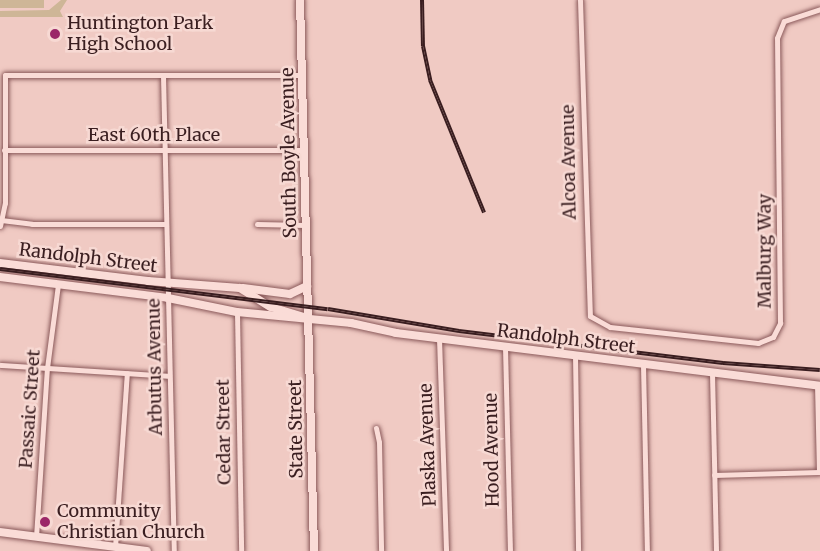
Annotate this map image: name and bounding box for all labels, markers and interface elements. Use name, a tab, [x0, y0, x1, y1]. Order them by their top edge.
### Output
place label: Huntington Park High School	[67, 13, 213, 56]
marker: Huntington Park High School	[48, 27, 62, 41]
street label: South Boyle Avenue	[277, 67, 301, 239]
street label: Alcoa Avenue	[557, 104, 581, 220]
street label: East 60th Place	[88, 124, 220, 146]
street label: Malburg Way	[754, 194, 776, 308]
street label: Randolph Street	[18, 239, 158, 277]
street label: Arbutus Avenue	[143, 298, 167, 436]
street label: Randolph Street	[496, 320, 636, 358]
street label: Passaic Street	[15, 349, 45, 469]
street label: Cedar Street	[212, 379, 236, 485]
street label: State Street	[284, 379, 308, 479]
street label: Plaska Avenue	[415, 383, 441, 507]
street label: Hood Avenue	[480, 393, 504, 507]
place label: Community Christian Church	[57, 501, 205, 544]
marker: Community Christian Church	[38, 515, 52, 529]

